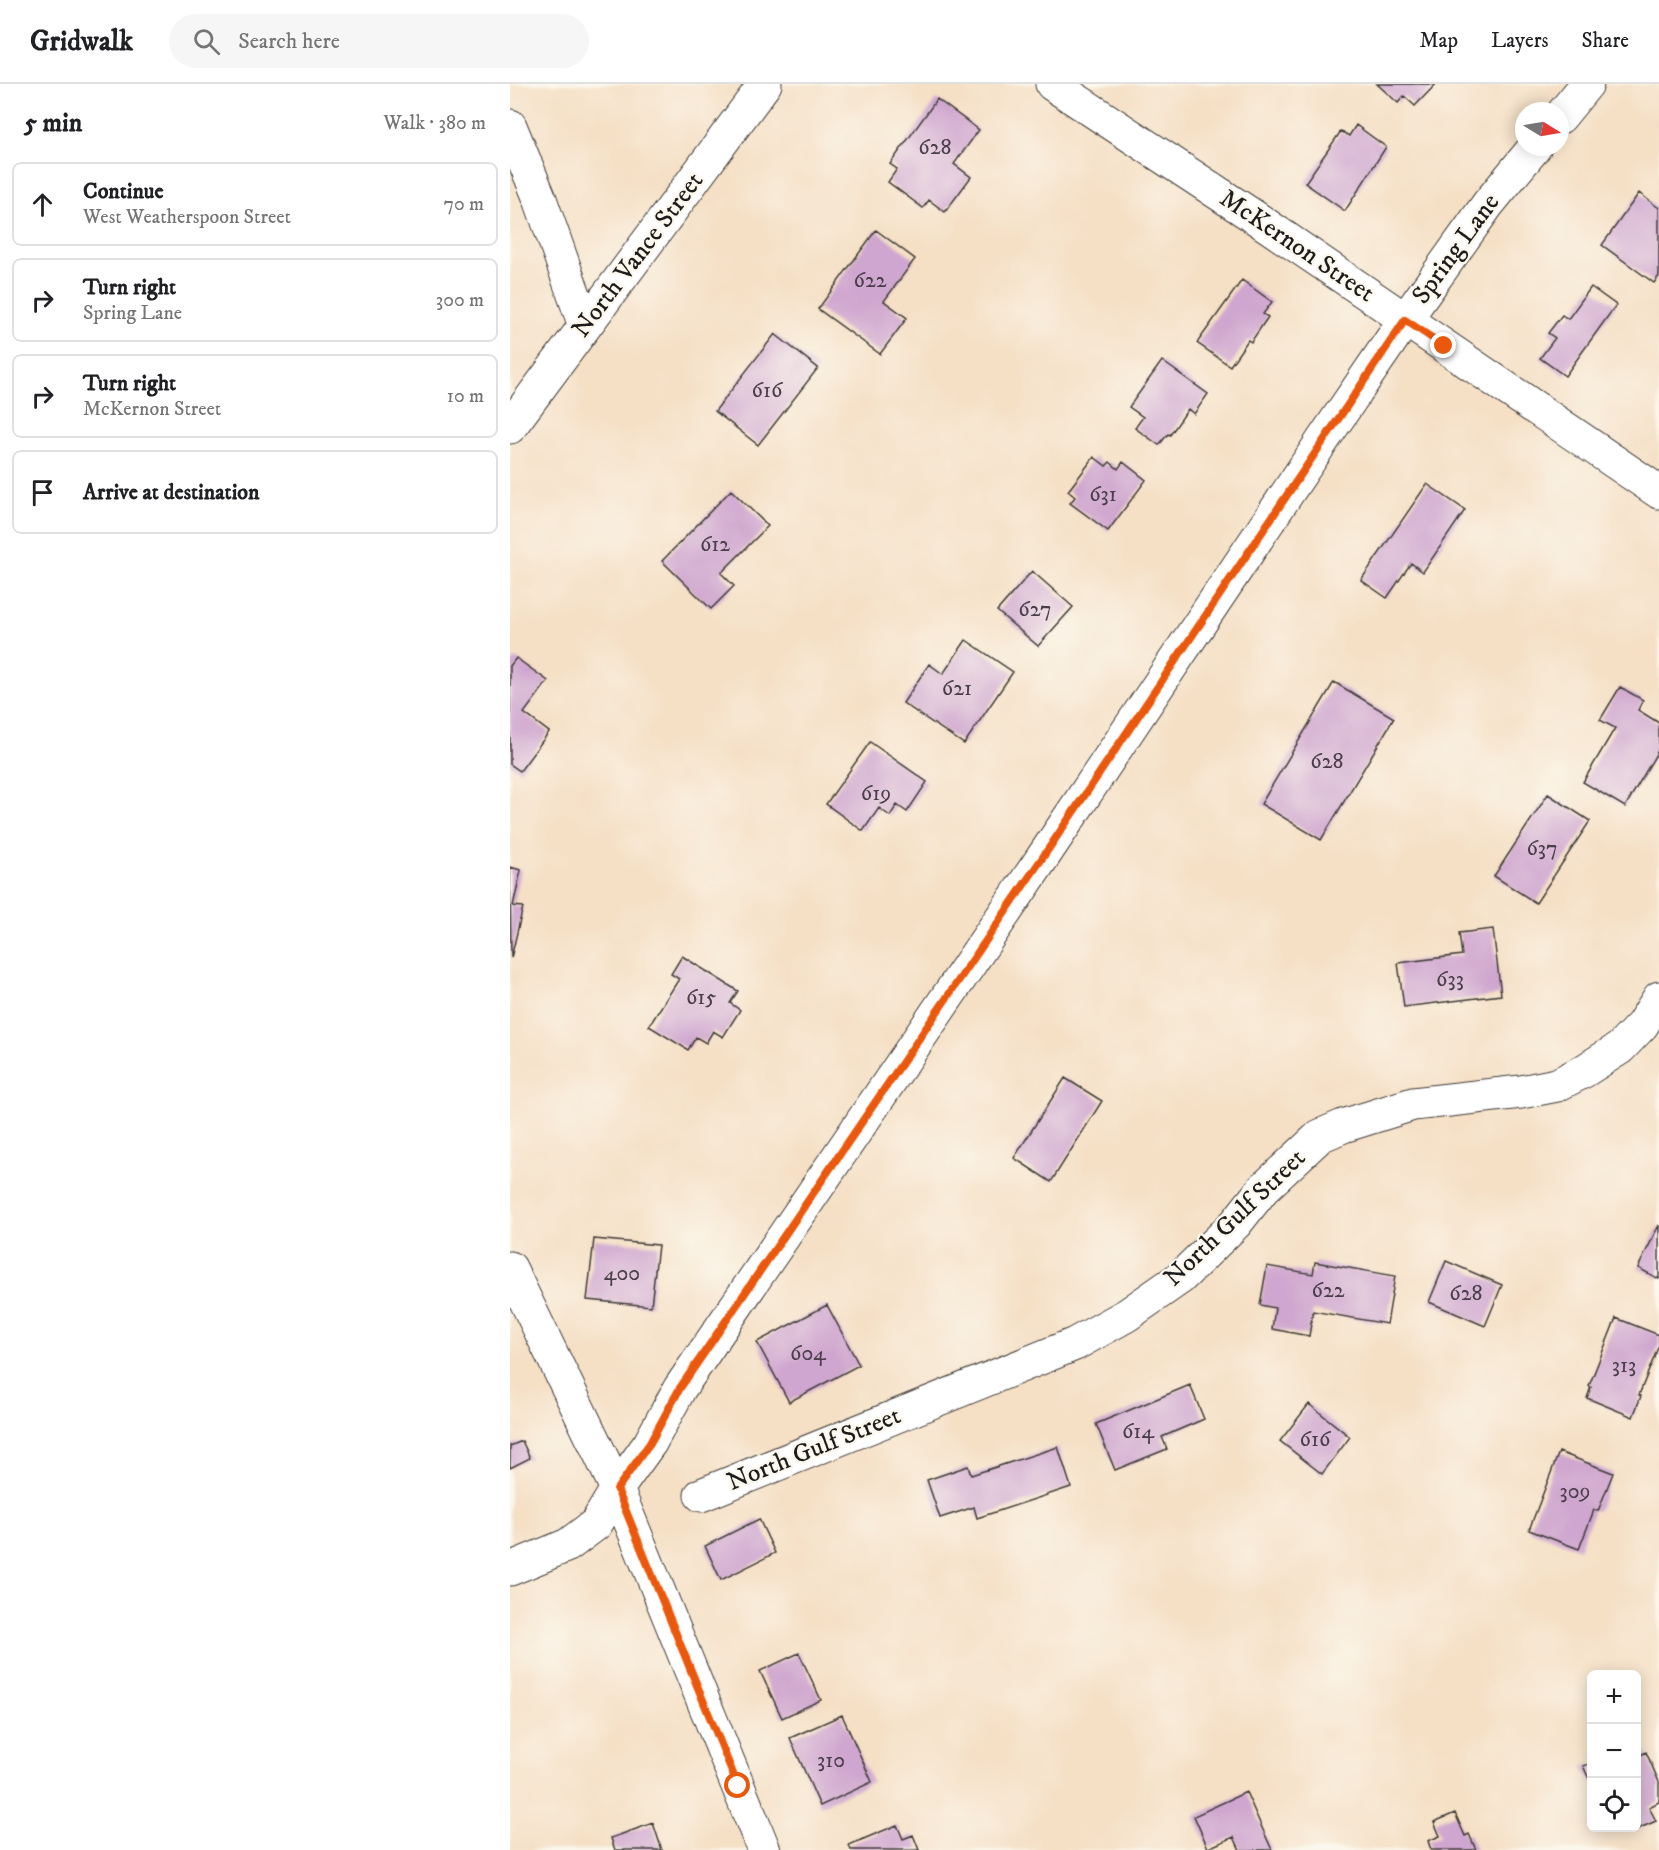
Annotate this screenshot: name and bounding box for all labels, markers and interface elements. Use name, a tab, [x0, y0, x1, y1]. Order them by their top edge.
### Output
search box	[169, 14, 589, 68]
text: Gridwalk	[30, 24, 133, 59]
icon: search	[190, 25, 223, 58]
text: Search here	[238, 28, 340, 55]
text: Map	[1419, 28, 1458, 54]
text: Layers	[1491, 28, 1549, 54]
text: Share	[1582, 28, 1629, 54]
north arrow	[1515, 102, 1569, 156]
text: 5 min	[24, 107, 82, 140]
text: Walk · 380 m	[384, 111, 486, 136]
house number: 628	[918, 134, 952, 161]
street label: North Vance Street	[565, 166, 711, 344]
text: Continue	[83, 178, 164, 205]
street label: McKernon Street	[1213, 182, 1381, 310]
street label: Spring Lane	[1405, 187, 1507, 311]
icon: ahead	[26, 188, 59, 221]
text: 70 m	[443, 192, 484, 217]
text: West Weatherspoon Street	[83, 205, 291, 230]
house number: 622	[853, 267, 887, 294]
text: Turn right	[83, 274, 176, 301]
icon: right	[26, 284, 59, 317]
text: 300 m	[436, 288, 484, 313]
text: Spring Lane	[83, 301, 182, 326]
route end	[1430, 332, 1456, 358]
text: Turn right	[83, 370, 176, 397]
house number: 616	[752, 377, 784, 404]
icon: right	[26, 380, 59, 413]
text: 10 m	[447, 384, 484, 409]
text: McKernon Street	[83, 397, 221, 422]
icon: arrive	[26, 476, 59, 509]
text: Arrive at destination	[83, 479, 260, 506]
house number: 631	[1089, 481, 1117, 508]
house number: 612	[700, 531, 730, 558]
house number: 627	[1018, 596, 1052, 623]
house number: 621	[942, 675, 972, 702]
house number: 628	[1310, 748, 1344, 775]
house number: 619	[861, 780, 891, 807]
house number: 637	[1526, 835, 1558, 862]
house number: 633	[1436, 966, 1464, 993]
house number: 615	[686, 984, 716, 1011]
street label: North Gulf Street	[1157, 1142, 1313, 1294]
house number: 400	[604, 1260, 640, 1287]
house number: 622	[1311, 1277, 1345, 1304]
house number: 628	[1449, 1280, 1483, 1307]
house number: 604	[790, 1340, 827, 1367]
house number: 313	[1612, 1352, 1636, 1379]
street label: North Gulf Street	[722, 1399, 906, 1499]
house number: 614	[1122, 1418, 1155, 1445]
house number: 616	[1300, 1426, 1332, 1453]
house number: 309	[1559, 1478, 1591, 1505]
map controls	[1587, 1670, 1641, 1832]
button: +	[1587, 1670, 1641, 1724]
button: −	[1587, 1724, 1641, 1778]
house number: 310	[817, 1747, 845, 1774]
route start	[724, 1772, 750, 1798]
button: locate	[1587, 1778, 1641, 1832]

